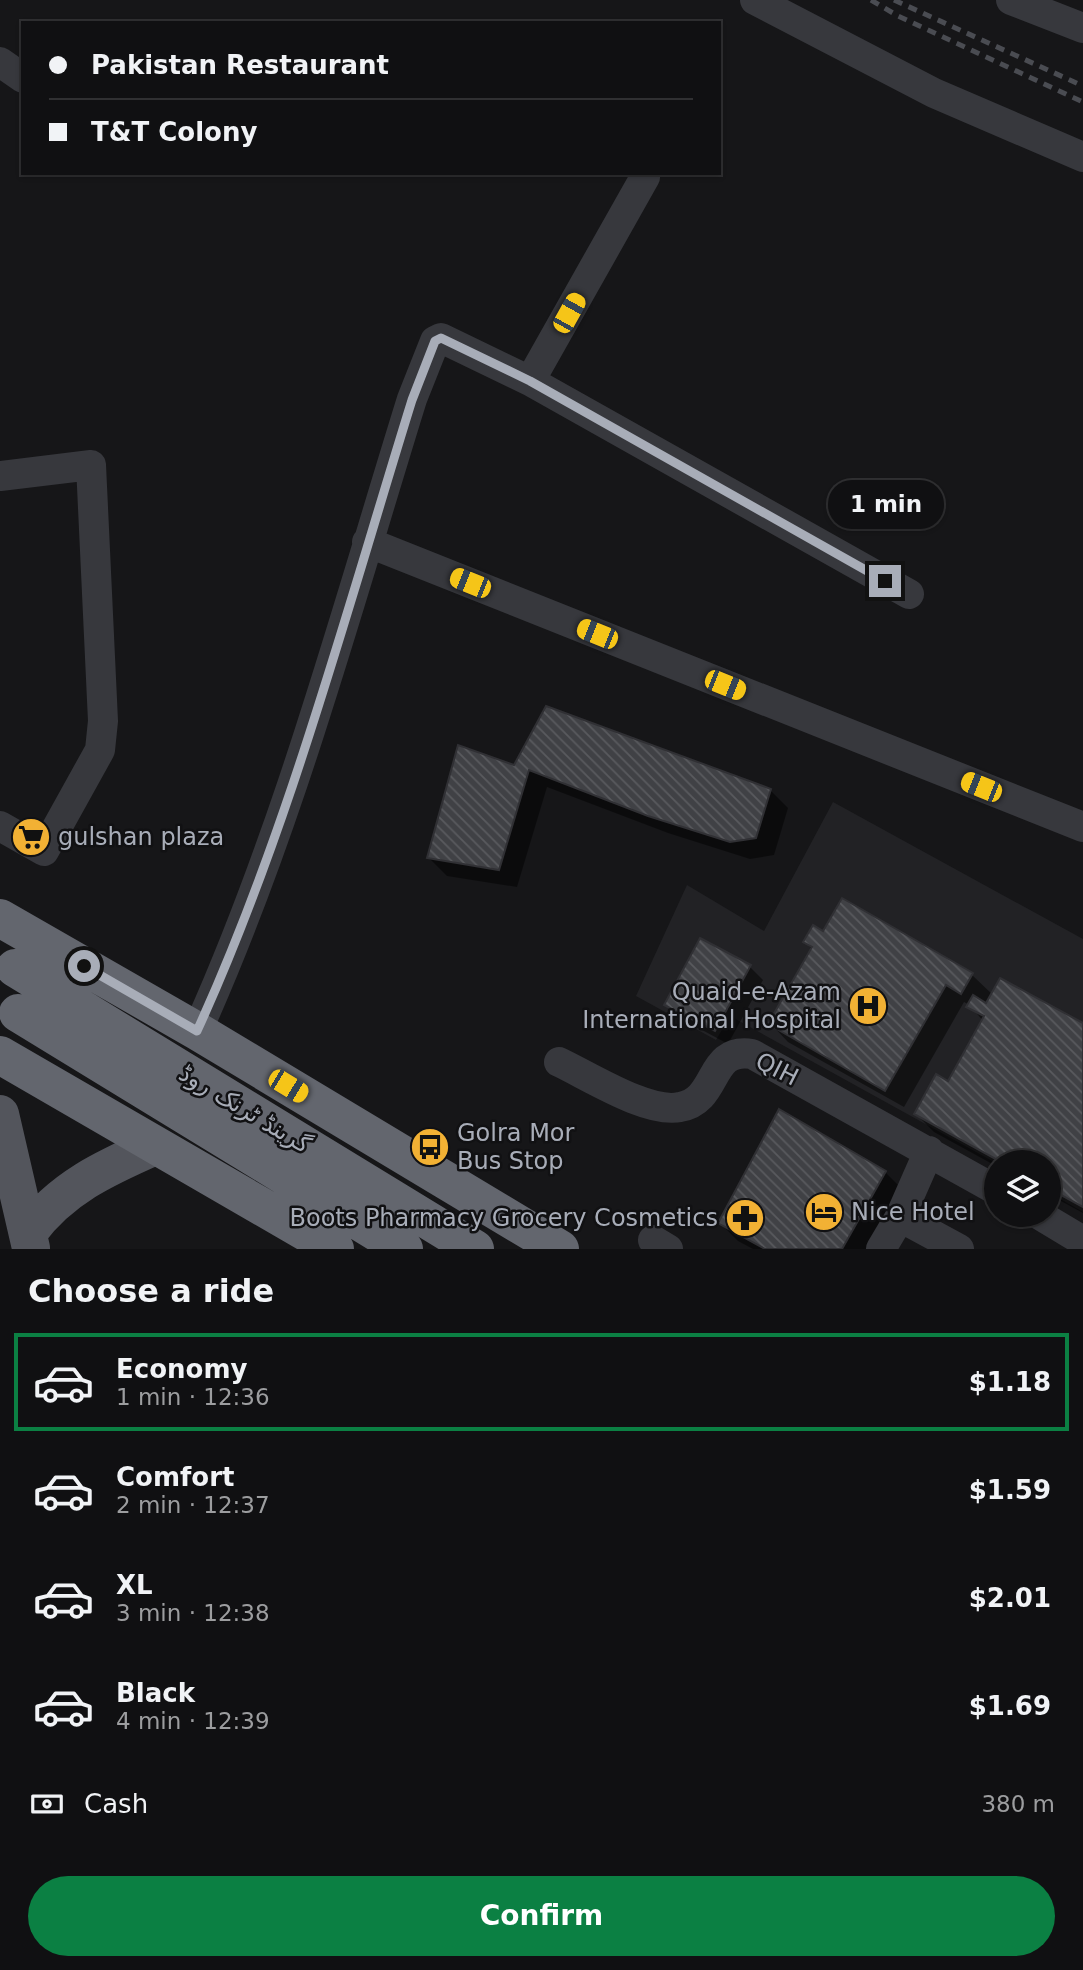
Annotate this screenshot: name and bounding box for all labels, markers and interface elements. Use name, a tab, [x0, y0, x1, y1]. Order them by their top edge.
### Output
text: Pakistan Restaurant	[91, 50, 389, 80]
text: T&T Colony	[91, 117, 257, 147]
car	[550, 290, 589, 336]
callout: 1 min	[827, 480, 943, 528]
text: 1 min	[850, 491, 922, 517]
car	[447, 565, 494, 601]
route end	[869, 565, 901, 597]
car	[574, 616, 621, 652]
car	[702, 667, 749, 703]
car	[958, 769, 1005, 805]
supermarket icon: gulshan plaza	[10, 816, 52, 858]
place label: gulshan plaza	[58, 823, 224, 851]
route start	[68, 950, 100, 982]
place label: Quaid-e-Azam International Hospital	[582, 978, 841, 1034]
hospital icon: Quaid-e-Azam International Hospital	[847, 985, 889, 1027]
street label: QIH	[751, 1047, 803, 1091]
street label: گرینڈ ٹرنک روڈ	[174, 1059, 316, 1160]
car	[265, 1066, 312, 1106]
place label: Golra Mor Bus Stop	[457, 1119, 575, 1175]
bus stop icon: Golra Mor Bus Stop	[409, 1126, 451, 1168]
map controls	[984, 1150, 1061, 1227]
button: layers	[984, 1150, 1061, 1227]
hotel icon: Nice Hotel	[803, 1191, 845, 1233]
pharmacy icon: Boots Pharmacy Grocery Cosmetics	[724, 1197, 766, 1239]
place label: Nice Hotel	[851, 1198, 975, 1226]
place label: Boots Pharmacy Grocery Cosmetics	[290, 1204, 718, 1232]
text: Choose a ride	[28, 1272, 274, 1310]
icon: car	[32, 1351, 95, 1414]
text: Economy	[116, 1354, 247, 1384]
text: $1.18	[969, 1367, 1051, 1397]
text: 1 min · 12:36	[116, 1384, 270, 1410]
icon: car	[32, 1459, 95, 1522]
text: Comfort	[116, 1462, 234, 1492]
text: $1.59	[969, 1475, 1051, 1505]
text: 2 min · 12:37	[116, 1492, 270, 1518]
icon: car	[32, 1567, 95, 1630]
text: XL	[116, 1570, 153, 1600]
text: $2.01	[969, 1583, 1051, 1613]
text: 3 min · 12:38	[116, 1600, 270, 1626]
icon: car	[32, 1675, 95, 1738]
text: Black	[116, 1678, 195, 1708]
text: $1.69	[969, 1691, 1051, 1721]
text: 4 min · 12:39	[116, 1708, 270, 1734]
icon: cash	[28, 1785, 66, 1823]
text: Cash	[84, 1789, 148, 1819]
text: 380 m	[981, 1791, 1055, 1817]
button: Confirm	[28, 1876, 1055, 1956]

